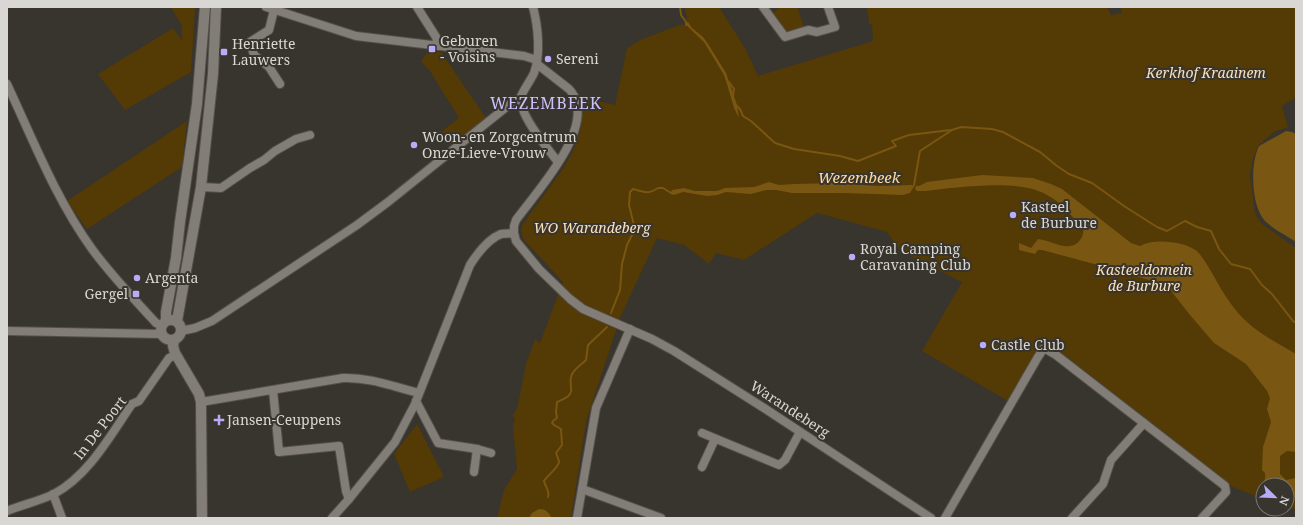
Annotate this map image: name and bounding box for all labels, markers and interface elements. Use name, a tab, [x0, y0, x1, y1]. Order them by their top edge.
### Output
place label: Geburen - Voisins	[440, 31, 498, 66]
place label: Henriette Lauwers	[232, 34, 296, 69]
marker: Geburen - Voisins	[427, 44, 437, 54]
marker: Henriette Lauwers	[219, 47, 229, 57]
place label: Sereni	[556, 49, 599, 68]
marker: Sereni	[543, 54, 553, 64]
park label: Kerkhof Kraainem	[1145, 63, 1266, 82]
district label: WEZEMBEEK	[490, 92, 602, 114]
place label: Woon- en Zorgcentrum Onze-Lieve-Vrouw	[422, 127, 577, 162]
marker: Woon- en Zorgcentrum Onze-Lieve-Vrouw	[409, 140, 419, 150]
water label: Wezembeek	[818, 167, 901, 187]
place label: Kasteel de Burbure	[1021, 197, 1097, 232]
marker: Kasteel de Burbure	[1008, 210, 1018, 220]
park label: WO Warandeberg	[533, 218, 652, 237]
place label: Royal Camping Caravaning Club	[860, 239, 971, 274]
marker: Royal Camping Caravaning Club	[847, 252, 857, 262]
park label: Kasteeldomein de Burbure	[1095, 260, 1193, 295]
place label: Argenta	[145, 268, 198, 287]
marker: Argenta	[132, 273, 142, 283]
place label: Gergel	[85, 284, 129, 303]
marker: Gergel	[131, 289, 141, 299]
place label: Castle Club	[991, 335, 1065, 354]
marker: Castle Club	[978, 340, 988, 350]
street label: Warandeberg	[747, 376, 834, 442]
street label: In De Poort	[69, 392, 130, 463]
place label: Jansen-Ceuppens	[226, 410, 341, 429]
marker: Jansen-Ceuppens	[214, 415, 224, 425]
north arrow	[1255, 477, 1295, 517]
text: N	[1276, 494, 1293, 508]

